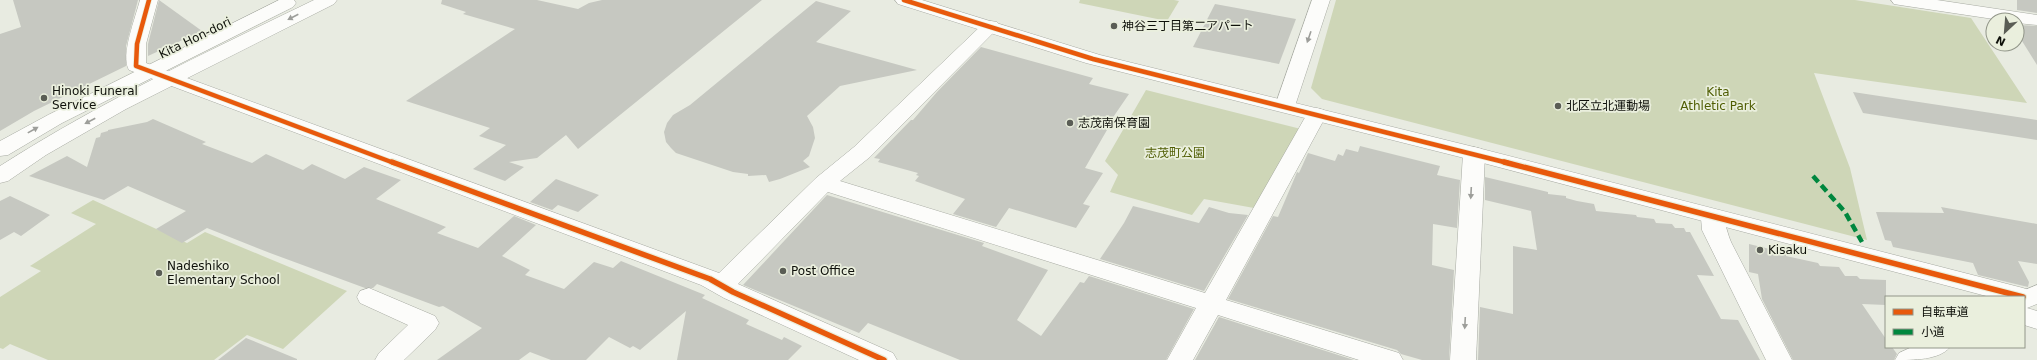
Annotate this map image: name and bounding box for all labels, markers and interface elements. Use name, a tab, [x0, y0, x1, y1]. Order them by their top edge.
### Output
north arrow	[1985, 12, 2025, 52]
street label: Kita Hon-dori	[157, 14, 233, 62]
one-way arrow	[288, 14, 299, 20]
place label: 神谷三丁目第二アパート	[1122, 19, 1254, 33]
marker: 神谷三丁目第二アパート	[1109, 21, 1119, 31]
one-way arrow	[1305, 31, 1311, 43]
text: N	[1994, 33, 2008, 48]
place label: Hinoki Funeral Service	[52, 84, 138, 112]
park label: Kita Athletic Park	[1680, 85, 1756, 113]
marker: Hinoki Funeral Service	[39, 93, 49, 103]
place label: 北区立北運動場	[1566, 99, 1650, 113]
marker: 北区立北運動場	[1553, 101, 1563, 111]
place label: 志茂南保育園	[1078, 116, 1150, 130]
one-way arrow	[85, 118, 96, 125]
marker: 志茂南保育園	[1065, 118, 1075, 128]
one-way arrow	[28, 127, 39, 134]
park label: 志茂町公園	[1145, 146, 1205, 160]
one-way arrow	[1468, 187, 1475, 199]
place label: Kisaku	[1768, 243, 1807, 257]
marker: Kisaku	[1755, 245, 1765, 255]
place label: Nadeshiko Elementary School	[167, 259, 280, 287]
place label: Post Office	[791, 264, 855, 278]
marker: Post Office	[778, 266, 788, 276]
marker: Nadeshiko Elementary School	[154, 268, 164, 278]
legend	[1885, 296, 2025, 348]
text: 自転車道	[1921, 305, 1969, 319]
one-way arrow	[1462, 317, 1468, 330]
text: 小道	[1921, 325, 1945, 339]

